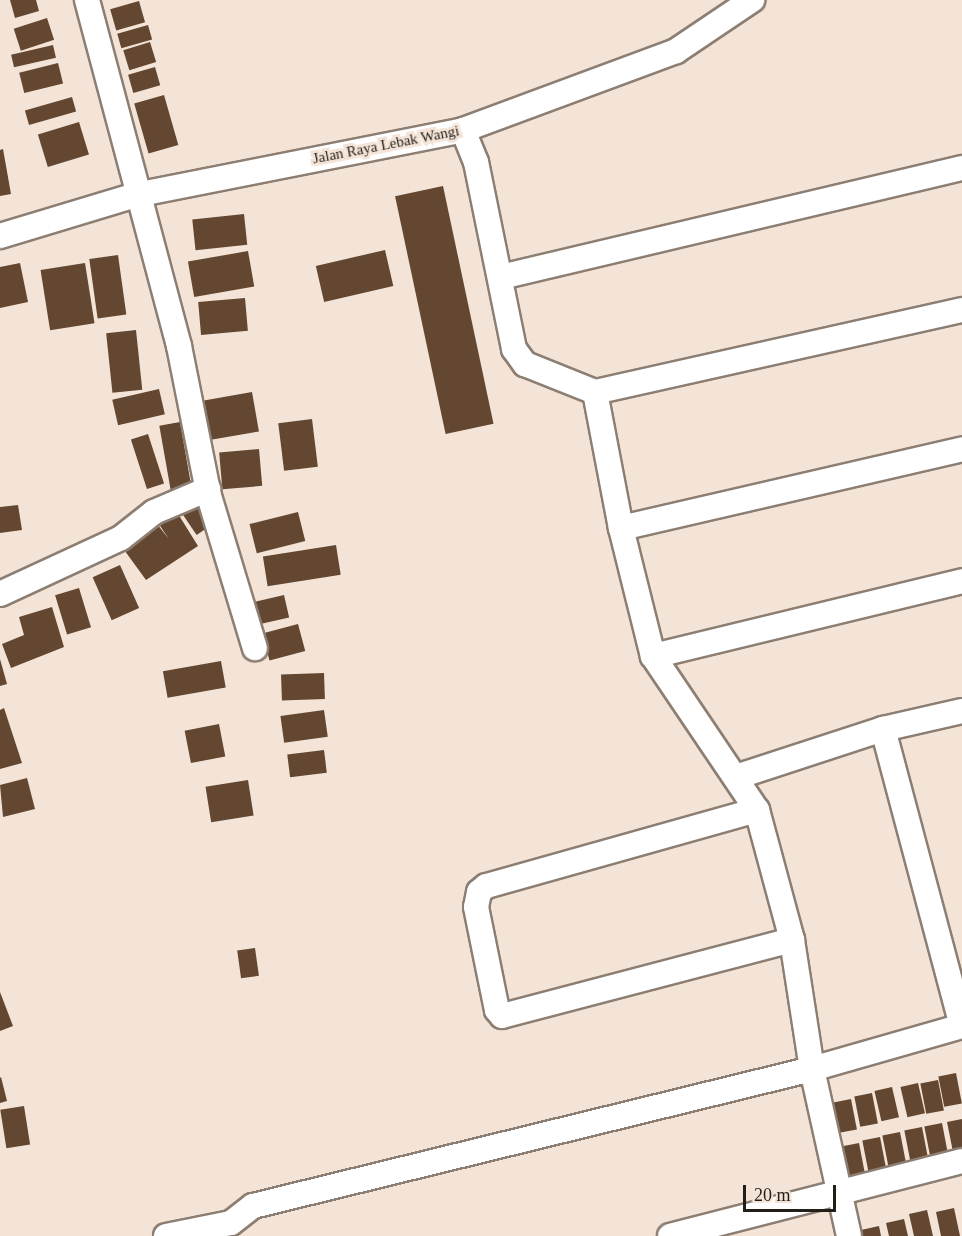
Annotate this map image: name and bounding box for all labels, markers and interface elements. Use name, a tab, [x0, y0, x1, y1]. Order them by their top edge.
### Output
street label: Jalan Raya Lebak Wangi	[311, 122, 461, 168]
scale bar	[746, 1173, 839, 1211]
text: 20 m	[754, 1185, 791, 1205]

